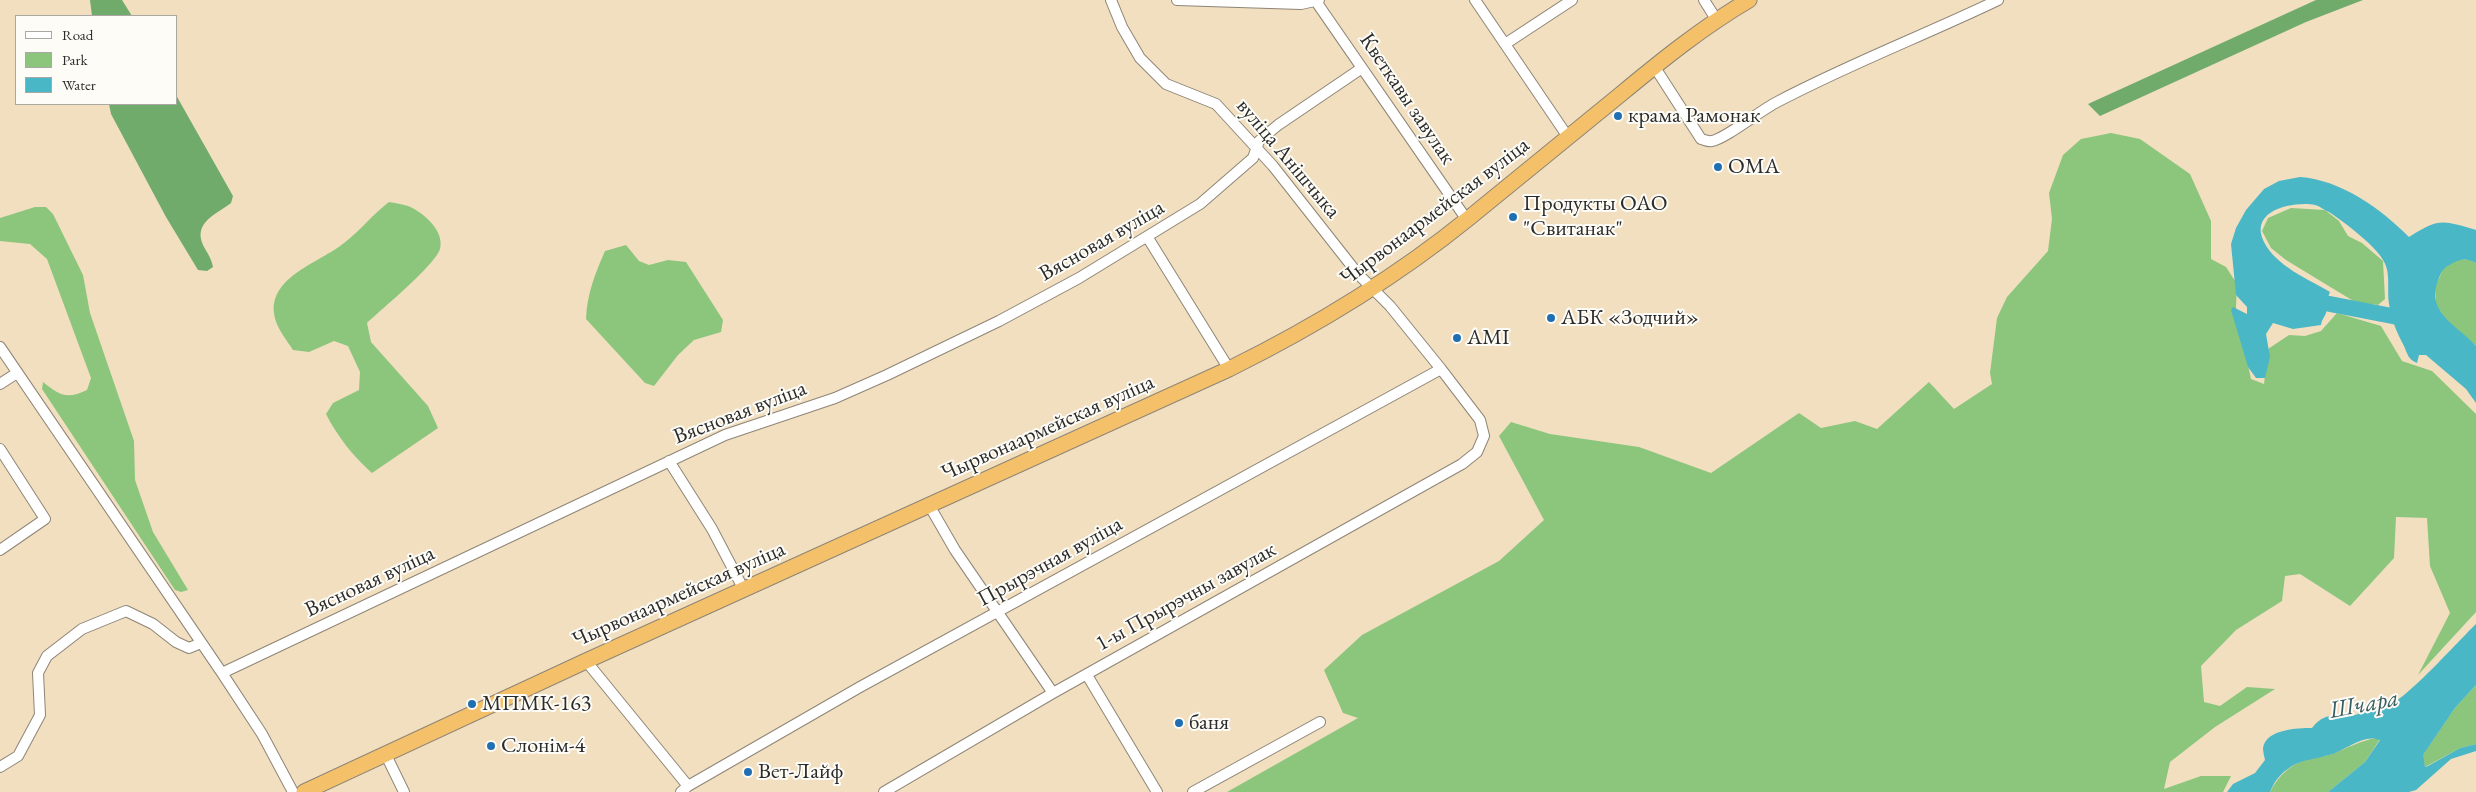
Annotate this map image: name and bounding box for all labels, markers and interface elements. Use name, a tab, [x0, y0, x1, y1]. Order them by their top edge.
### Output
legend	[15, 15, 178, 105]
text: Road	[62, 25, 93, 44]
street label: Кветкавы завулак	[1353, 28, 1461, 170]
text: Park	[62, 50, 88, 69]
text: Water	[62, 75, 96, 94]
street label: вуліца Анішчыка	[1230, 94, 1346, 224]
place label: крама Рамонак	[1628, 103, 1760, 129]
marker: крама Рамонак	[1612, 110, 1624, 122]
street label: Чырвонаармейская вуліца	[1335, 132, 1535, 292]
place label: ОМА	[1728, 154, 1780, 180]
marker: ОМА	[1712, 161, 1724, 173]
place label: Продукты ОАО "Свитанак"	[1523, 191, 1667, 242]
street label: Вясновая вуліца	[1035, 195, 1169, 287]
marker: Продукты ОАО "Свитанак"	[1507, 211, 1519, 223]
place label: АБК «Зодчий»	[1561, 305, 1699, 331]
marker: АБК «Зодчий»	[1545, 312, 1557, 324]
place label: AMI	[1467, 325, 1510, 351]
marker: AMI	[1451, 332, 1463, 344]
street label: Чырвонаармейская вуліца	[938, 369, 1158, 487]
street label: Вясновая вуліца	[670, 376, 810, 450]
street label: Прырэчная вуліца	[973, 511, 1127, 613]
street label: Чырвонаармейская вуліца	[569, 536, 789, 654]
street label: 1-ы Прырэчны завулак	[1091, 537, 1281, 657]
street label: Вясновая вуліца	[301, 540, 439, 624]
water label: Шчара	[2327, 684, 2401, 726]
place label: МПМК-163	[482, 691, 591, 717]
marker: МПМК-163	[466, 698, 478, 710]
place label: баня	[1189, 710, 1229, 736]
marker: баня	[1173, 717, 1185, 729]
place label: Слонім-4	[501, 733, 585, 759]
marker: Слонім-4	[485, 740, 497, 752]
place label: Вет-Лайф	[758, 759, 843, 785]
marker: Вет-Лайф	[742, 766, 754, 778]

